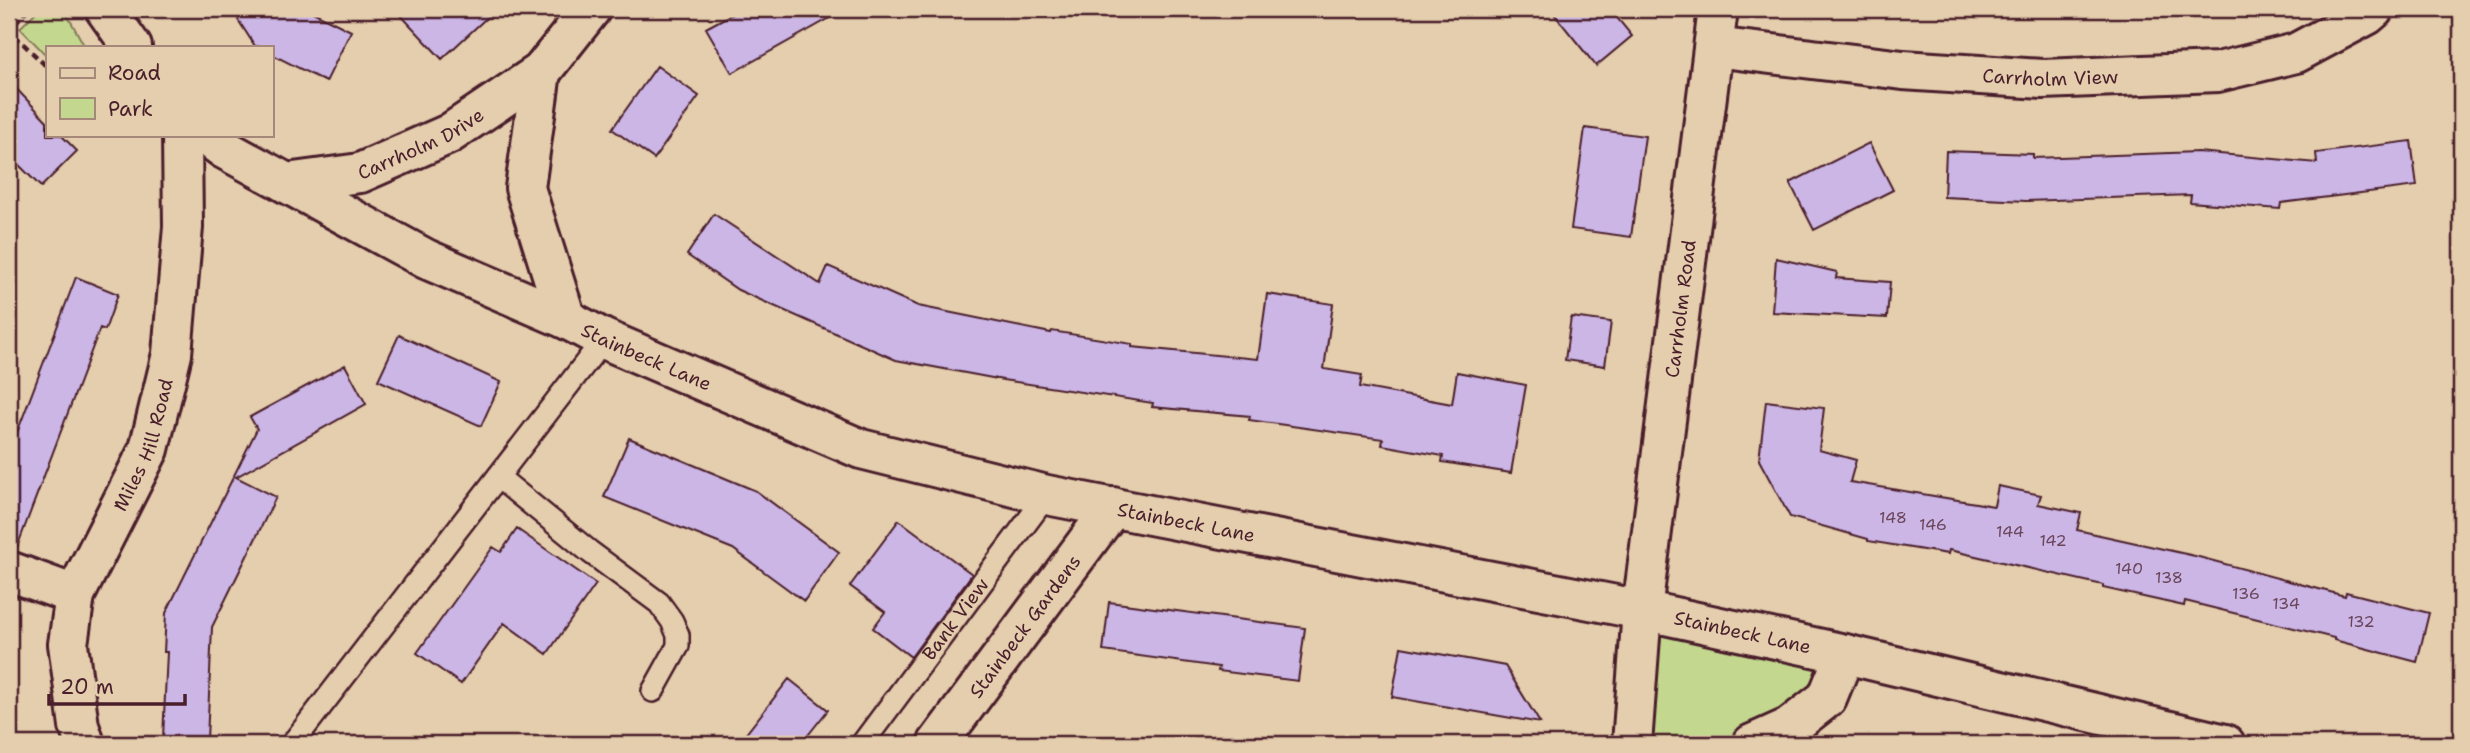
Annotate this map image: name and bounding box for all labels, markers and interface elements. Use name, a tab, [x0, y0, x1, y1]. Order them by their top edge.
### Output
legend	[46, 46, 273, 136]
text: Road	[108, 59, 161, 87]
street label: Carrholm View	[1982, 63, 2119, 92]
text: Park	[108, 95, 153, 123]
street label: Carrholm Drive	[353, 102, 488, 185]
street label: Carrholm Road	[1659, 238, 1701, 379]
street label: Stainbeck Lane	[577, 317, 715, 396]
street label: Miles Hill Road	[107, 376, 178, 515]
street label: Stainbeck Lane	[1116, 496, 1257, 547]
house number: 148	[1879, 507, 1907, 528]
house number: 146	[1919, 514, 1947, 535]
house number: 144	[1996, 521, 2024, 542]
house number: 142	[2039, 530, 2067, 551]
street label: Stainbeck Gardens	[963, 549, 1086, 703]
house number: 140	[2115, 558, 2143, 579]
house number: 138	[2155, 567, 2183, 588]
street label: Bank View	[916, 572, 994, 665]
house number: 136	[2232, 583, 2260, 604]
house number: 134	[2272, 593, 2300, 614]
street label: Stainbeck Lane	[1672, 605, 1813, 659]
house number: 132	[2347, 611, 2375, 632]
scale bar	[49, 662, 186, 706]
text: 20 m	[60, 673, 114, 701]

